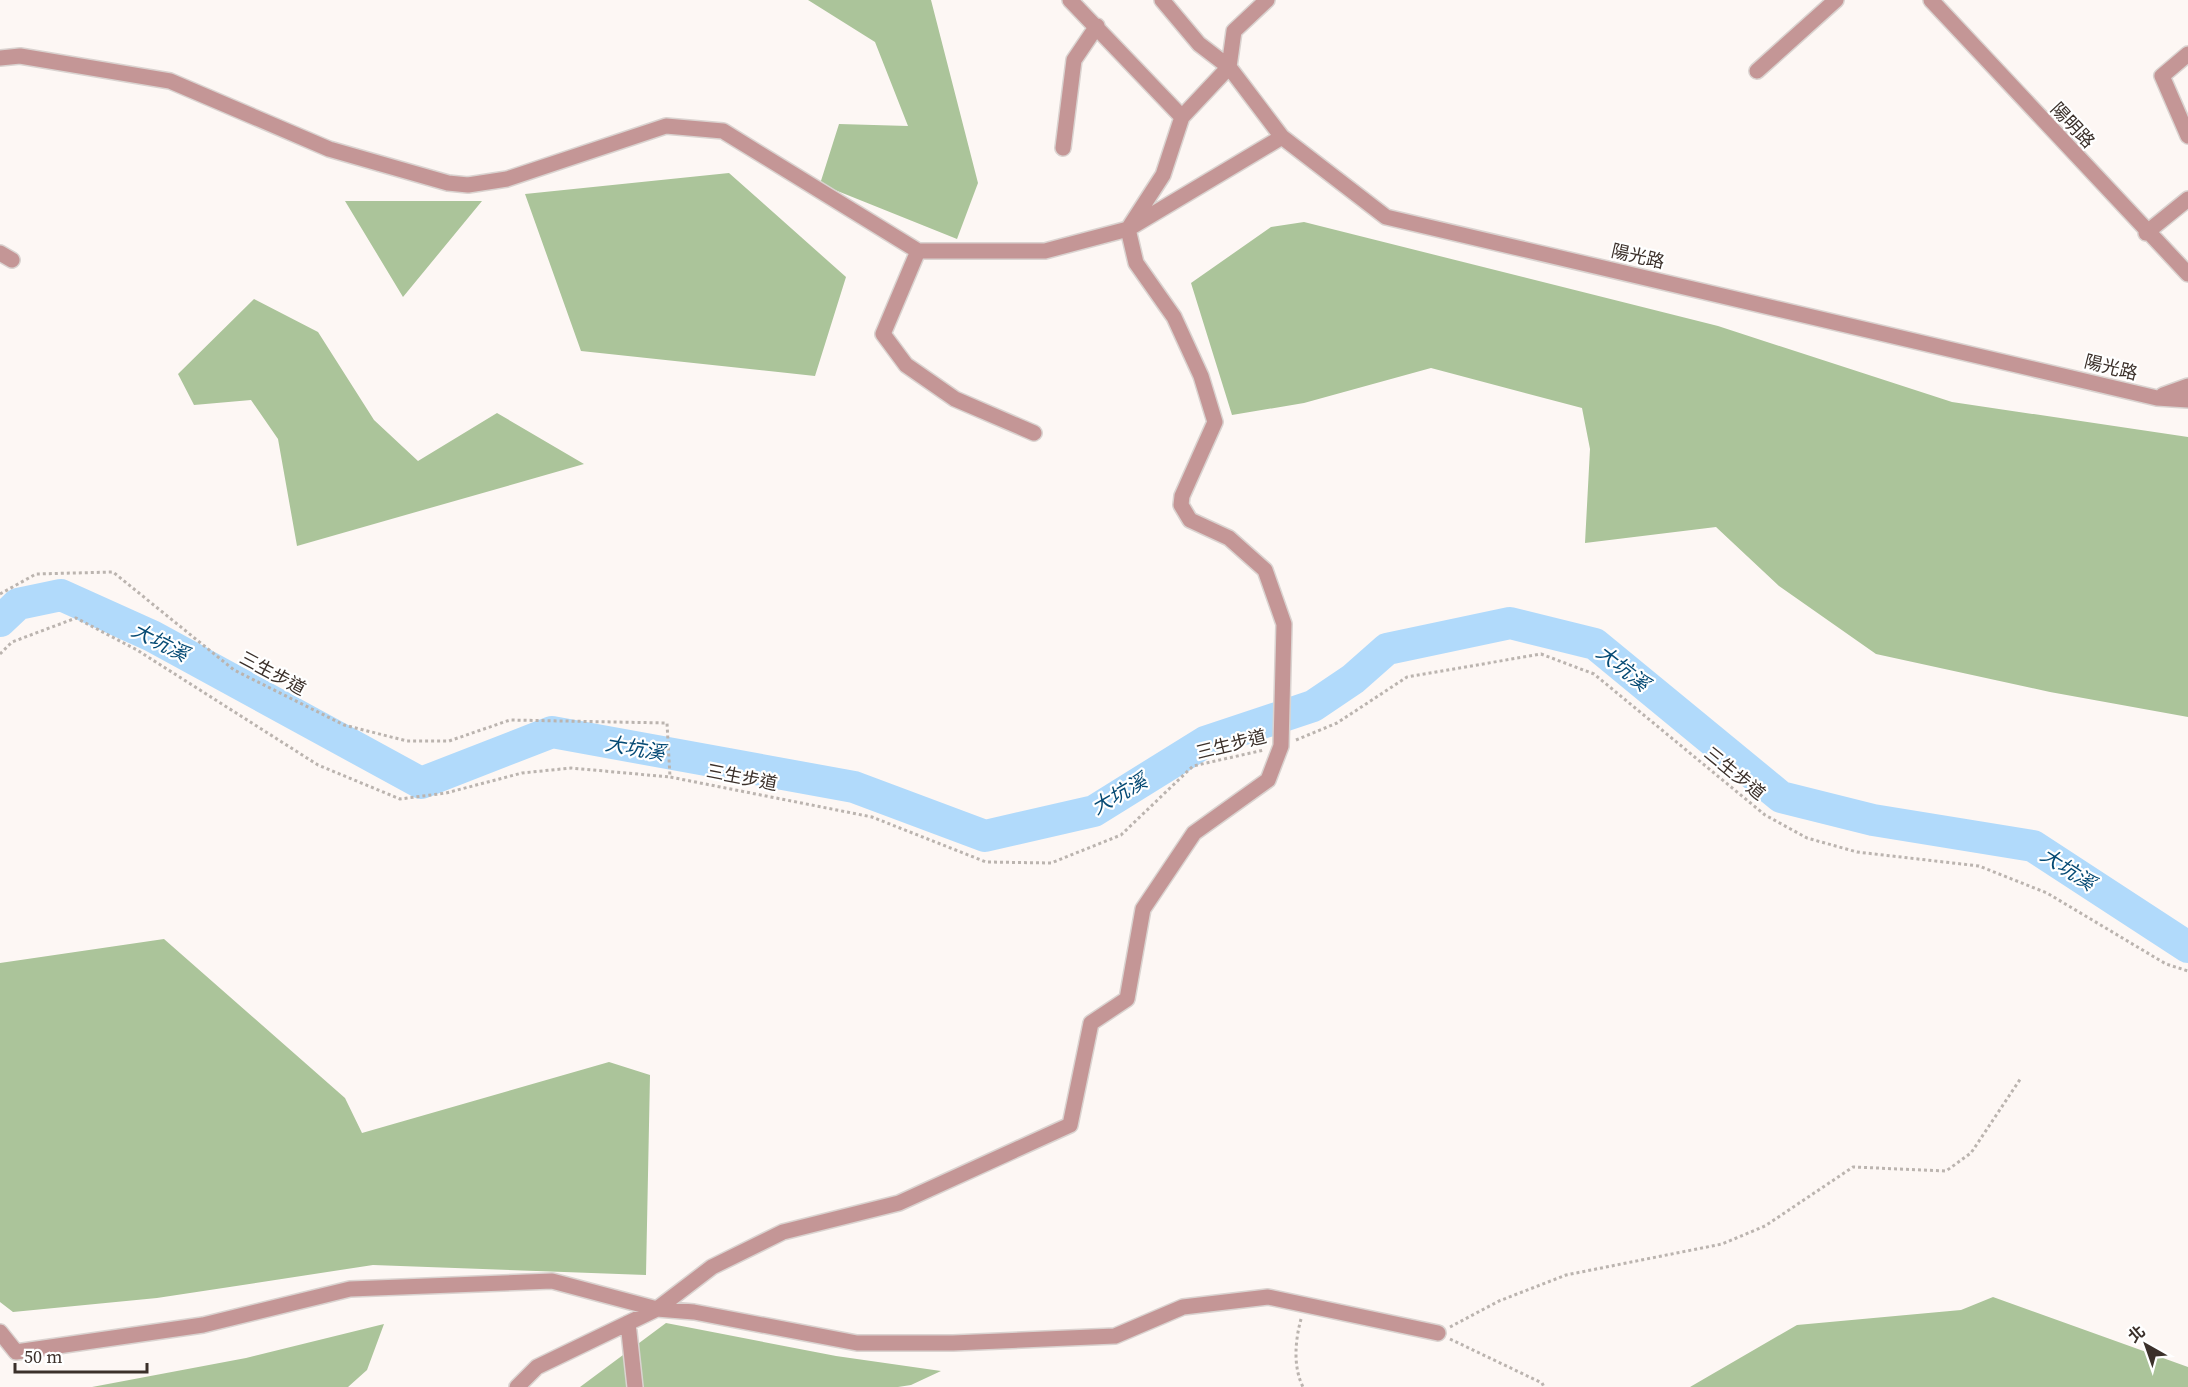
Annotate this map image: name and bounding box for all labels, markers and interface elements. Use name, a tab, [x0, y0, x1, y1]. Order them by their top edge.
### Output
street label: 陽明路	[2045, 97, 2101, 153]
street label: 陽光路	[1609, 238, 1667, 274]
street label: 陽光路	[2082, 348, 2140, 386]
water label: 大坑溪	[127, 616, 196, 669]
water label: 大坑溪	[1591, 638, 1658, 699]
street label: 三生步道	[235, 645, 311, 701]
street label: 三生步道	[1193, 723, 1269, 765]
water label: 大坑溪	[603, 729, 670, 768]
street label: 三生步道	[1699, 741, 1771, 805]
street label: 三生步道	[704, 758, 780, 796]
water label: 大坑溪	[1086, 765, 1155, 821]
water label: 大坑溪	[2035, 841, 2103, 899]
north arrow	[2116, 1315, 2176, 1375]
text: 北	[2123, 1320, 2150, 1347]
scale bar	[15, 1336, 147, 1374]
text: 50 m	[24, 1344, 62, 1369]

